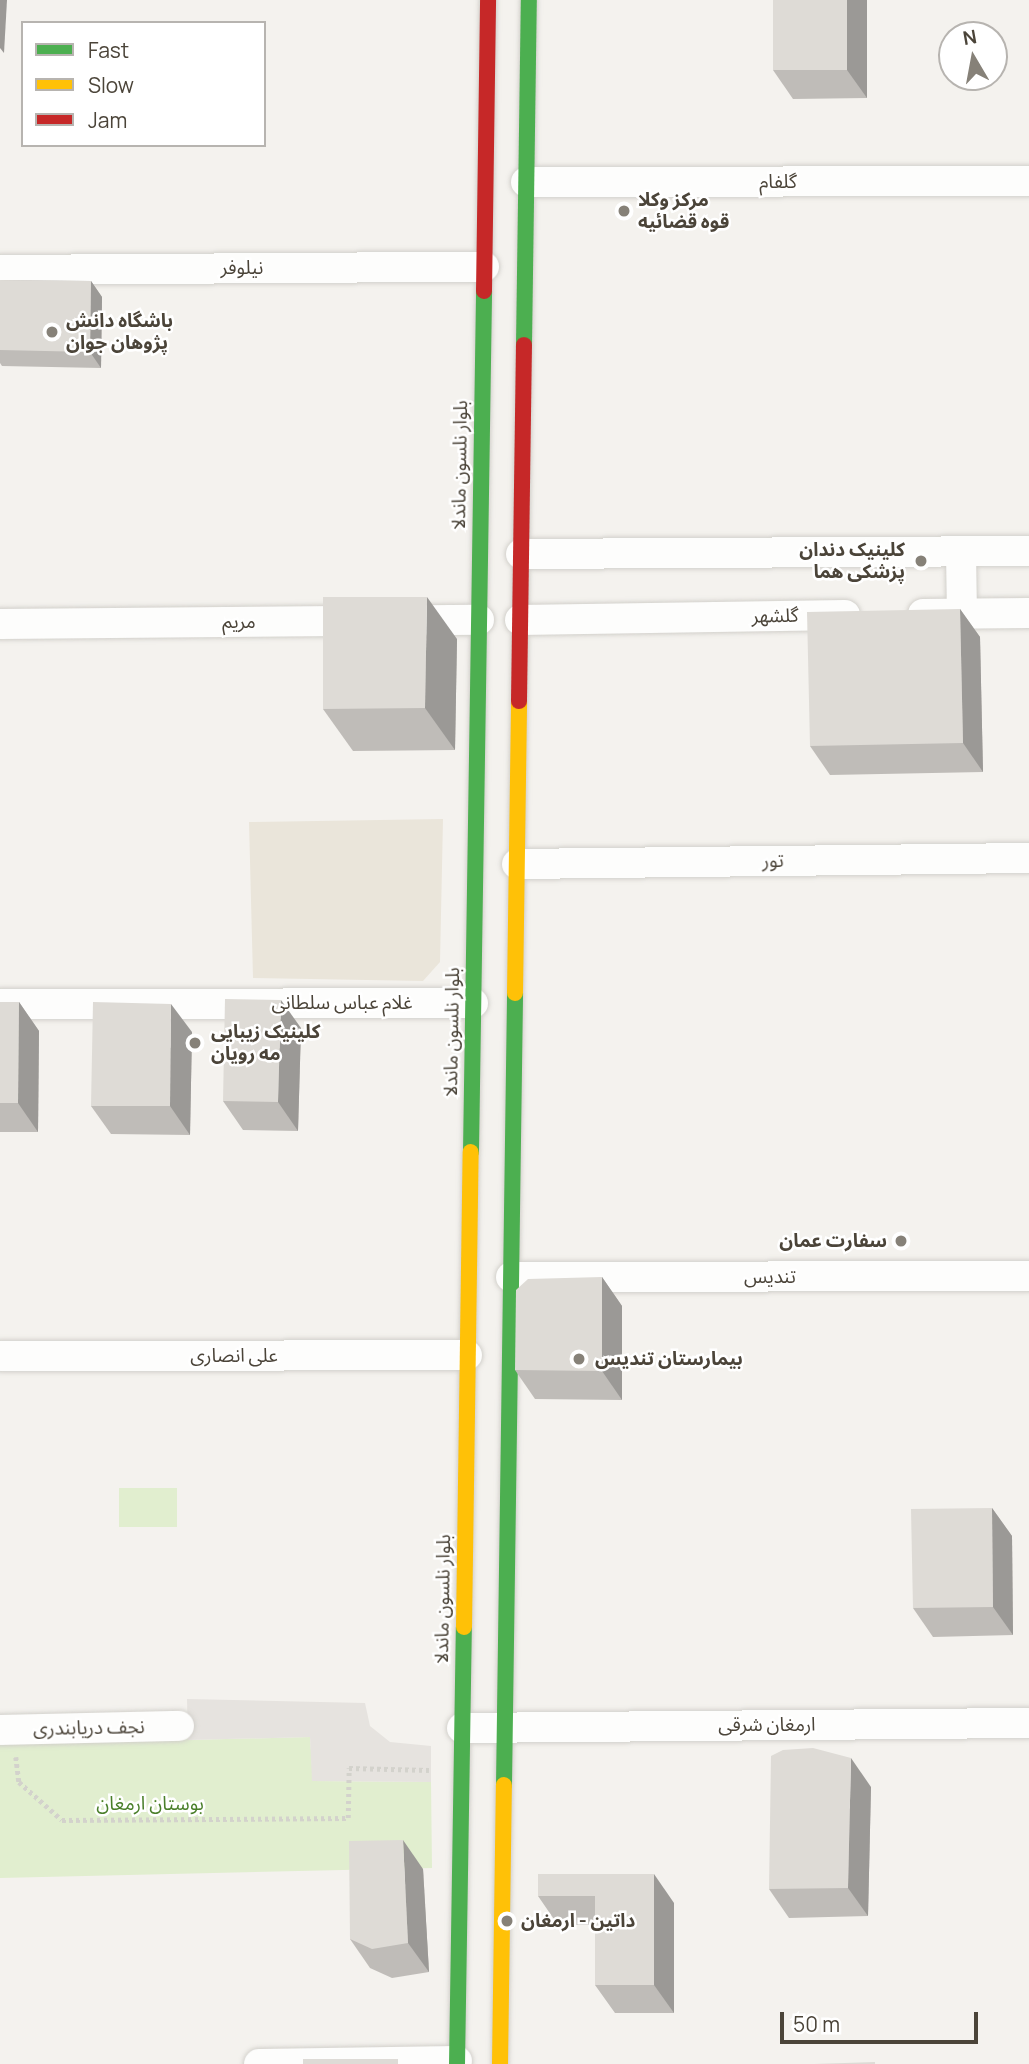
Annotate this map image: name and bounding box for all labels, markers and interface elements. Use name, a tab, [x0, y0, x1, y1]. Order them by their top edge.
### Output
legend	[21, 21, 266, 147]
north arrow	[938, 21, 1008, 91]
text: N	[961, 23, 979, 51]
text: Fast	[88, 36, 129, 64]
text: Slow	[88, 71, 134, 99]
text: Jam	[88, 106, 127, 134]
street label: گلفام	[759, 171, 797, 193]
place label: مرکز وکلا قوه قضائیه	[638, 189, 729, 233]
marker: مرکز وکلا قوه قضائیه	[616, 203, 632, 219]
street label: نیلوفر	[221, 257, 263, 279]
place label: باشگاه دانش پژوهان جوان	[66, 310, 173, 354]
marker: باشگاه دانش پژوهان جوان	[44, 324, 60, 340]
street label: بلوار نلسون ماندلا	[447, 400, 473, 530]
place label: کلینیک دندان پزشکی هما	[799, 539, 905, 583]
marker: کلینیک دندان پزشکی هما	[911, 551, 931, 571]
street label: گلشهر	[751, 604, 799, 628]
street label: مریم	[222, 611, 256, 633]
street label: تور	[762, 849, 784, 873]
street label: بلوار نلسون ماندلا	[439, 967, 465, 1097]
street label: غلام عباس سلطانی	[271, 992, 413, 1014]
place label: کلینیک زیبایی مه رویان	[211, 1021, 320, 1065]
marker: کلینیک زیبایی مه رویان	[185, 1033, 205, 1053]
place label: سفارت عمان	[779, 1230, 887, 1252]
marker: سفارت عمان	[893, 1233, 909, 1249]
street label: تندیس	[744, 1266, 796, 1288]
street label: علی انصاری	[190, 1345, 278, 1367]
place label: بیمارستان تندیس	[595, 1348, 743, 1370]
marker: بیمارستان تندیس	[569, 1349, 589, 1369]
street label: بلوار نلسون ماندلا	[430, 1534, 456, 1664]
street label: ارمغان شرقی	[718, 1714, 816, 1736]
street label: نجف دریابندری	[33, 1716, 145, 1740]
park label: بوستان ارمغان	[96, 1793, 204, 1815]
place label: داتین - ارمغان	[521, 1910, 635, 1932]
marker: داتین - ارمغان	[499, 1913, 515, 1929]
scale bar	[784, 1997, 982, 2041]
text: 50 m	[793, 2010, 840, 2038]

